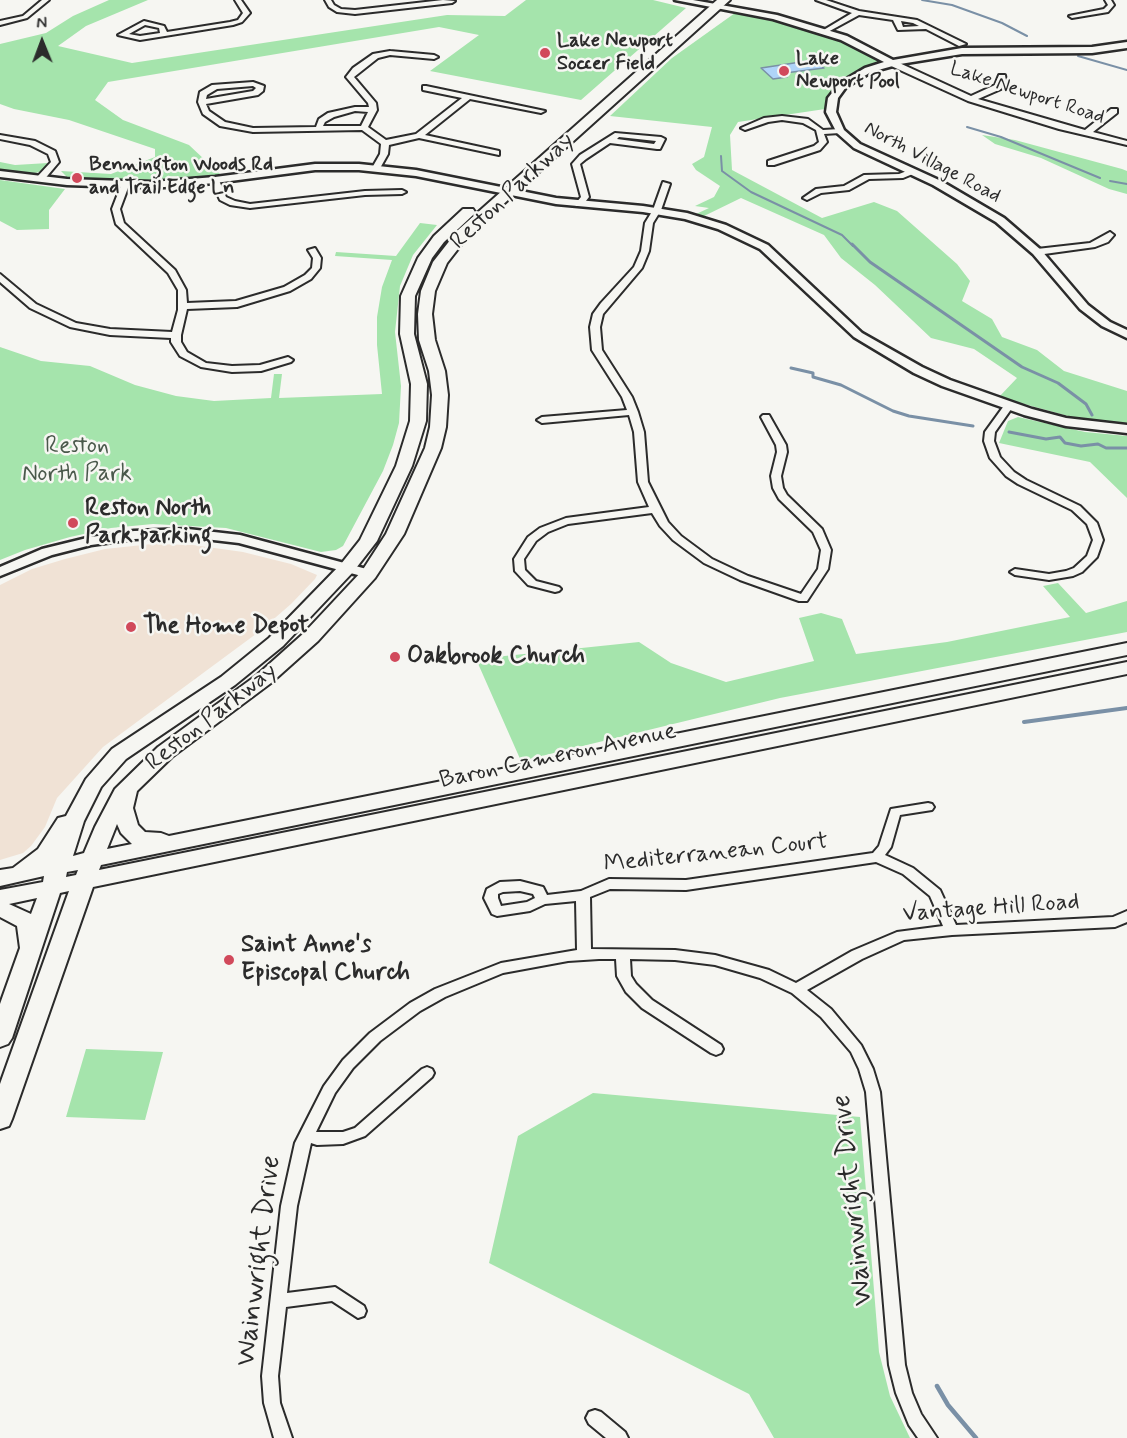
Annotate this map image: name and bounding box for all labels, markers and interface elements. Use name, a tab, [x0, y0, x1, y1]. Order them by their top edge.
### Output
north arrow	[12, 12, 72, 72]
text: N	[36, 13, 47, 34]
place label: Lake Newport Soccer Field	[557, 30, 673, 77]
marker: Lake Newport Soccer Field	[538, 46, 552, 60]
place label: Lake Newport Pool	[796, 48, 900, 95]
street label: Lake Newport Road	[947, 58, 1107, 130]
marker: Lake Newport Pool	[777, 64, 791, 78]
street label: North Village Road	[859, 117, 1005, 209]
street label: Reston Parkway	[445, 127, 581, 257]
place label: Bennington Woods Rd and Trail Edge Ln	[89, 154, 273, 201]
marker: Bennington Woods Rd and Trail Edge Ln	[70, 171, 84, 185]
park label: Reston North Park	[22, 433, 132, 489]
place label: Reston North Park parking	[85, 495, 212, 551]
marker: Reston North Park parking	[66, 516, 80, 530]
place label: The Home Depot	[143, 613, 309, 641]
marker: The Home Depot	[124, 620, 138, 634]
place label: Oakbrook Church	[407, 643, 585, 671]
marker: Oakbrook Church	[388, 650, 402, 664]
street label: Reston Parkway	[141, 658, 283, 778]
street label: Baron Cameron Avenue	[437, 718, 679, 796]
street label: Mediterranean Court	[603, 828, 829, 880]
street label: Vantage Hill Road	[902, 888, 1080, 930]
place label: Saint Anne's Episcopal Church	[241, 932, 410, 988]
marker: Saint Anne's Episcopal Church	[222, 953, 236, 967]
street label: Wainwright Drive	[826, 1093, 882, 1307]
street label: Wainwright Drive	[230, 1154, 290, 1368]

